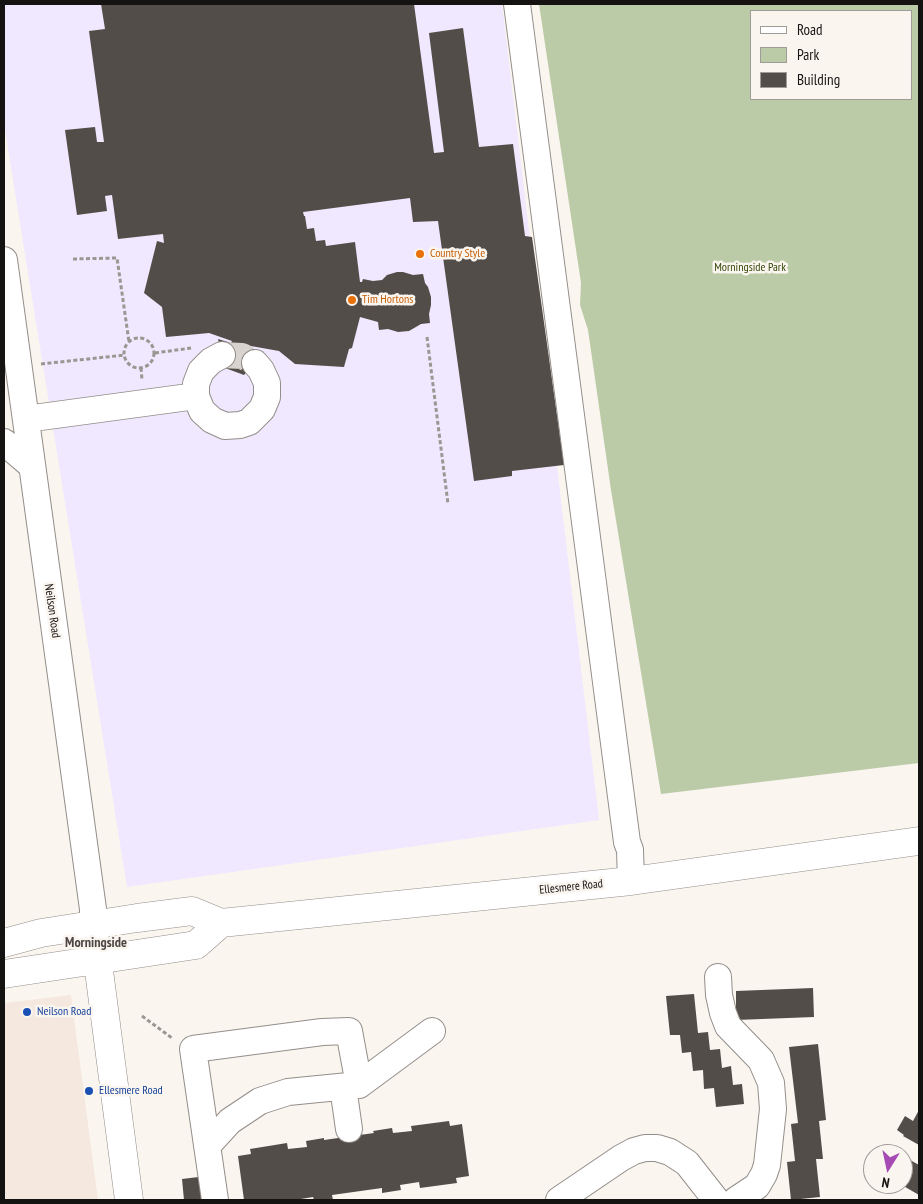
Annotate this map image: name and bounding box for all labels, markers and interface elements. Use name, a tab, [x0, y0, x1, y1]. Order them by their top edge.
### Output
legend	[750, 10, 913, 100]
text: Road	[797, 20, 823, 39]
text: Park	[797, 45, 819, 64]
text: Building	[797, 70, 840, 89]
place label: Country Style	[430, 247, 485, 261]
marker: Country Style	[414, 248, 426, 260]
park label: Morningside Park	[714, 261, 786, 275]
place label: Tim Hortons	[362, 293, 413, 307]
marker: Tim Hortons	[346, 294, 358, 306]
street label: Neilson Road	[41, 583, 63, 639]
street label: Ellesmere Road	[539, 877, 603, 897]
district label: Morningside	[65, 935, 127, 951]
place label: Neilson Road	[37, 1005, 91, 1019]
marker: Neilson Road	[21, 1006, 33, 1018]
place label: Ellesmere Road	[99, 1084, 163, 1098]
marker: Ellesmere Road	[83, 1085, 95, 1097]
north arrow	[863, 1144, 913, 1194]
text: N	[880, 1173, 891, 1192]

